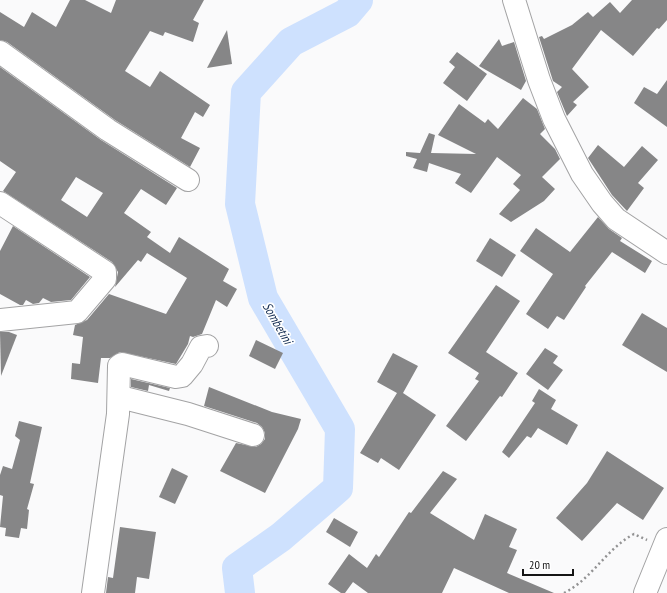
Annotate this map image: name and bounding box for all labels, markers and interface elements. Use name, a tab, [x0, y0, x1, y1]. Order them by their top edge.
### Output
water label: Sombetini	[259, 299, 297, 349]
scale bar	[523, 551, 573, 577]
text: 20 m	[529, 557, 550, 572]

